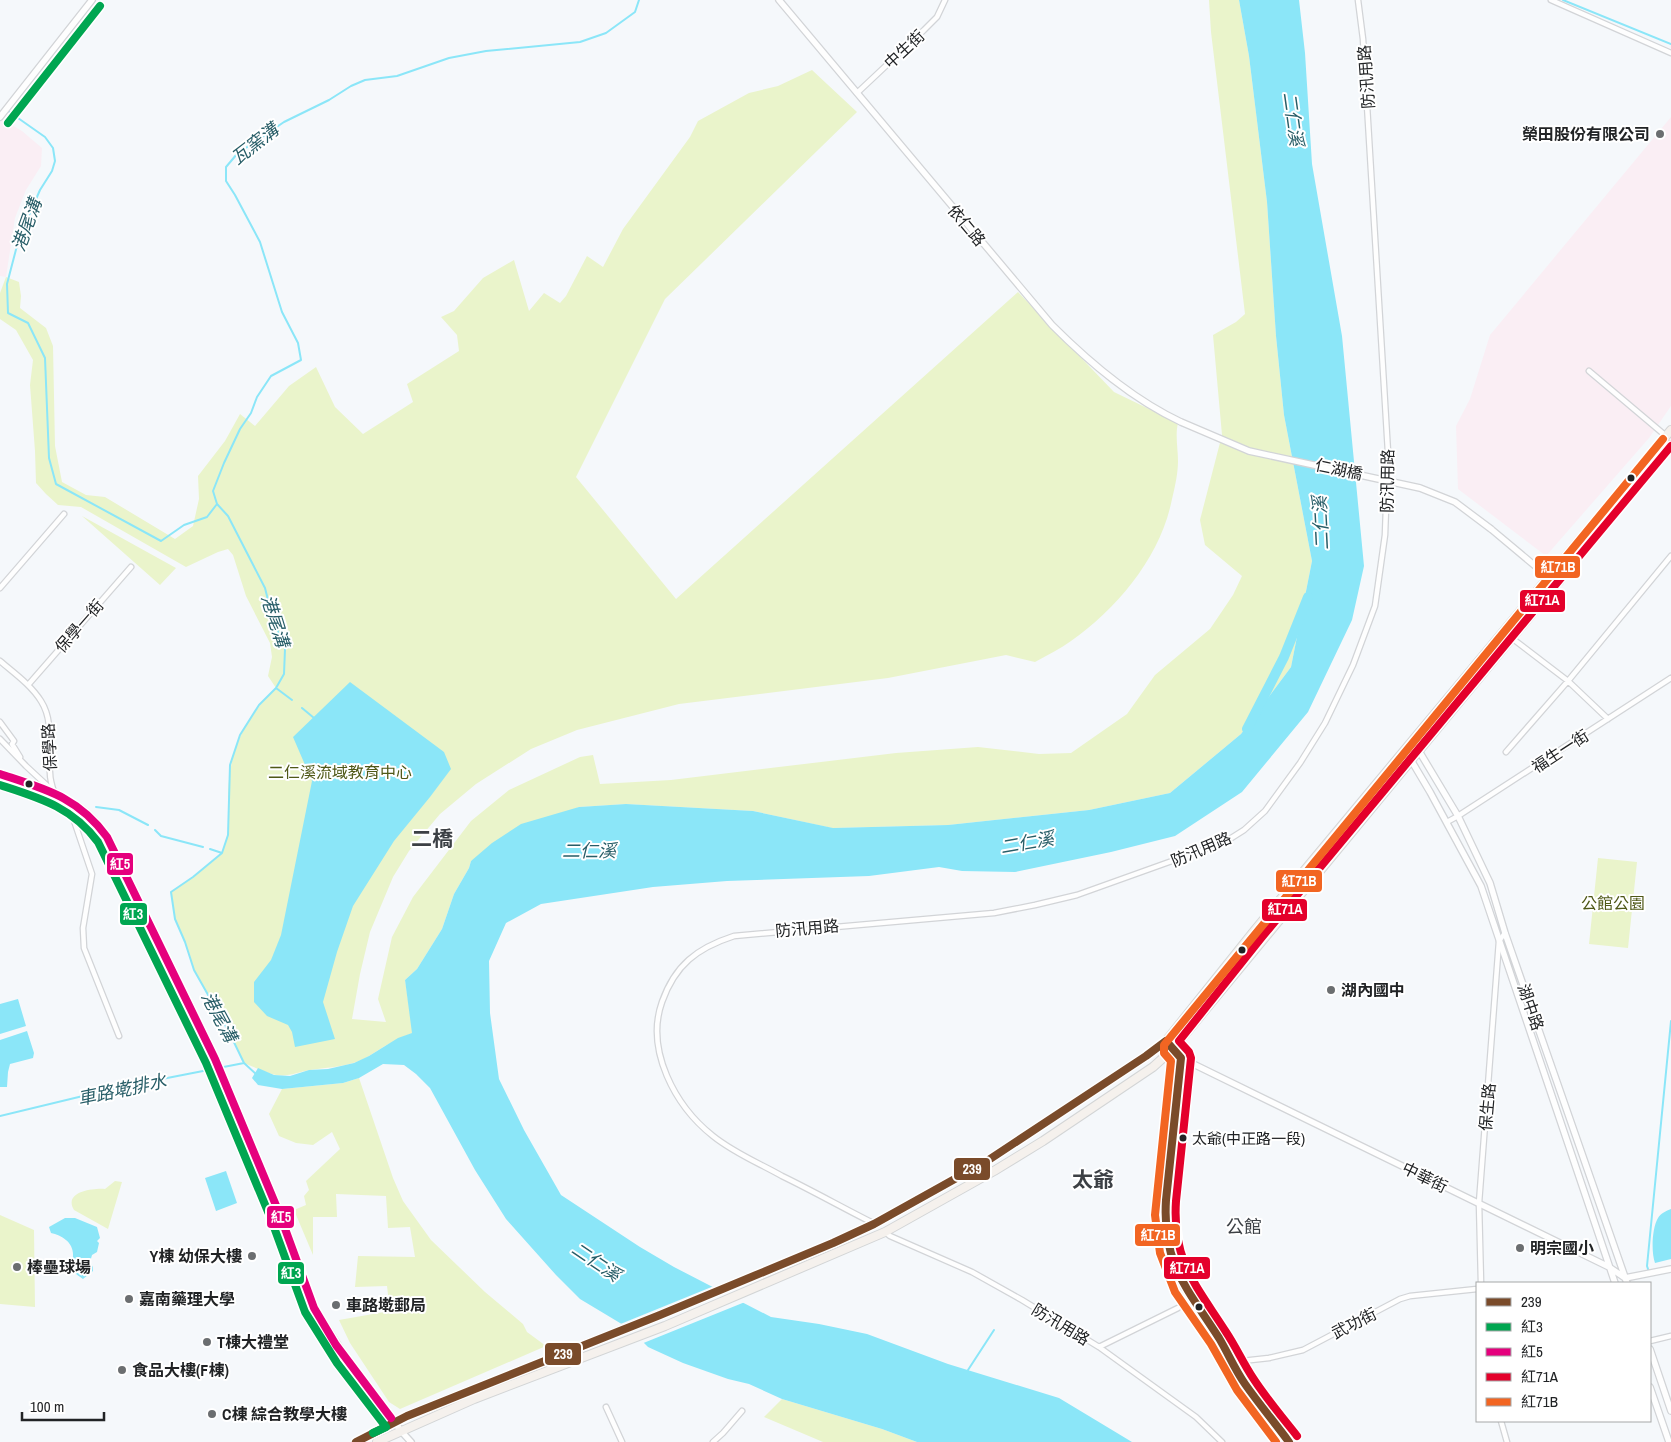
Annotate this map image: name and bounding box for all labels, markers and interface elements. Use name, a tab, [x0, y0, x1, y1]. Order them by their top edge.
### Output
street label: 中生街	[879, 25, 929, 73]
street label: 防汛用路	[1353, 44, 1379, 110]
water label: 二仁溪	[1277, 90, 1310, 150]
water label: 瓦窯溝	[226, 115, 286, 170]
place label: 榮田股份有限公司	[1522, 123, 1650, 145]
marker: 榮田股份有限公司	[1654, 128, 1666, 140]
water label: 港尾溝	[6, 192, 49, 254]
street label: 依仁路	[943, 200, 991, 250]
street label: 防汛用路	[1375, 449, 1399, 513]
street label: 仁湖橋	[1313, 453, 1365, 485]
unlabelled marker	[1626, 473, 1636, 483]
water label: 二仁溪	[1306, 492, 1334, 551]
line badge: 紅71B	[1534, 555, 1581, 579]
text: 紅71B	[1540, 558, 1576, 576]
line badge: 紅71A	[1519, 589, 1566, 613]
water label: 港尾溝	[256, 591, 296, 653]
text: 紅71A	[1524, 591, 1560, 609]
street label: 保學一街	[50, 595, 108, 657]
street label: 保學路	[37, 722, 61, 772]
street label: 福生一街	[1527, 724, 1593, 778]
park label: 二仁溪流域教育中心	[268, 761, 412, 783]
unlabelled marker	[24, 779, 34, 789]
district label: 二橋	[411, 824, 453, 853]
water label: 二仁溪	[998, 825, 1059, 860]
street label: 防汛用路	[1167, 826, 1235, 872]
water label: 二仁溪	[562, 838, 619, 863]
line badge: 紅5	[106, 852, 134, 876]
text: 紅5	[110, 855, 131, 873]
line badge: 紅71B	[1275, 869, 1323, 893]
text: 紅71B	[1281, 872, 1317, 890]
park label: 公館公園	[1581, 892, 1645, 914]
line badge: 紅71A	[1261, 898, 1308, 922]
text: 紅71A	[1267, 900, 1303, 918]
line badge: 紅3	[119, 902, 148, 926]
text: 紅3	[123, 905, 143, 923]
street label: 防汛用路	[774, 914, 840, 942]
unlabelled marker	[1237, 945, 1247, 955]
place label: 湖內國中	[1341, 979, 1405, 1001]
street label: 湖中路	[1513, 981, 1549, 1033]
marker: 湖內國中	[1325, 984, 1337, 996]
water label: 港尾溝	[196, 987, 245, 1049]
water label: 車路墘排水	[75, 1068, 169, 1111]
street label: 保生路	[1474, 1082, 1500, 1132]
place label: 太爺(中正路一段)	[1192, 1128, 1305, 1149]
marker: 太爺(中正路一段)	[1178, 1133, 1188, 1143]
line badge: 239	[953, 1157, 991, 1181]
street label: 中華街	[1399, 1157, 1451, 1197]
text: 239	[962, 1160, 982, 1178]
district label: 太爺	[1072, 1165, 1114, 1194]
line badge: 紅5	[266, 1205, 295, 1229]
text: 紅5	[271, 1208, 292, 1226]
district label: 公館	[1226, 1214, 1262, 1239]
line badge: 紅71B	[1134, 1223, 1181, 1247]
text: 紅71B	[1140, 1226, 1176, 1244]
water label: 二仁溪	[567, 1236, 628, 1289]
place label: 明宗國小	[1530, 1237, 1594, 1259]
marker: 明宗國小	[1514, 1242, 1526, 1254]
place label: Y棟 幼保大樓	[150, 1245, 242, 1267]
marker: Y棟 幼保大樓	[246, 1250, 258, 1262]
place label: 棒壘球場	[27, 1256, 91, 1278]
line badge: 紅71A	[1163, 1256, 1211, 1280]
text: 紅71A	[1169, 1259, 1205, 1277]
marker: 棒壘球場	[11, 1261, 23, 1273]
line badge: 紅3	[277, 1261, 305, 1285]
text: 紅3	[281, 1264, 301, 1282]
legend	[1476, 1282, 1651, 1422]
place label: 嘉南藥理大學	[139, 1288, 235, 1310]
text: 239	[1521, 1291, 1542, 1312]
marker: 嘉南藥理大學	[123, 1293, 135, 1305]
place label: 車路墘郵局	[346, 1294, 426, 1316]
street label: 防汛用路	[1028, 1298, 1094, 1350]
marker: 車路墘郵局	[330, 1299, 342, 1311]
unlabelled marker	[1194, 1302, 1204, 1312]
street label: 武功街	[1328, 1302, 1380, 1344]
text: 紅3	[1521, 1316, 1543, 1337]
place label: T棟大禮堂	[217, 1331, 289, 1353]
marker: T棟大禮堂	[201, 1336, 213, 1348]
text: 紅5	[1521, 1341, 1543, 1362]
line badge: 239	[544, 1342, 582, 1366]
text: 239	[553, 1345, 573, 1363]
place label: 食品大樓(F棟)	[132, 1359, 229, 1381]
marker: 食品大樓(F棟)	[116, 1364, 128, 1376]
text: 紅71A	[1521, 1366, 1559, 1387]
scale bar	[22, 1390, 105, 1422]
text: 紅71B	[1521, 1391, 1558, 1412]
text: 100 m	[30, 1396, 64, 1417]
place label: C棟 綜合教學大樓	[222, 1403, 347, 1425]
marker: C棟 綜合教學大樓	[206, 1408, 218, 1420]

